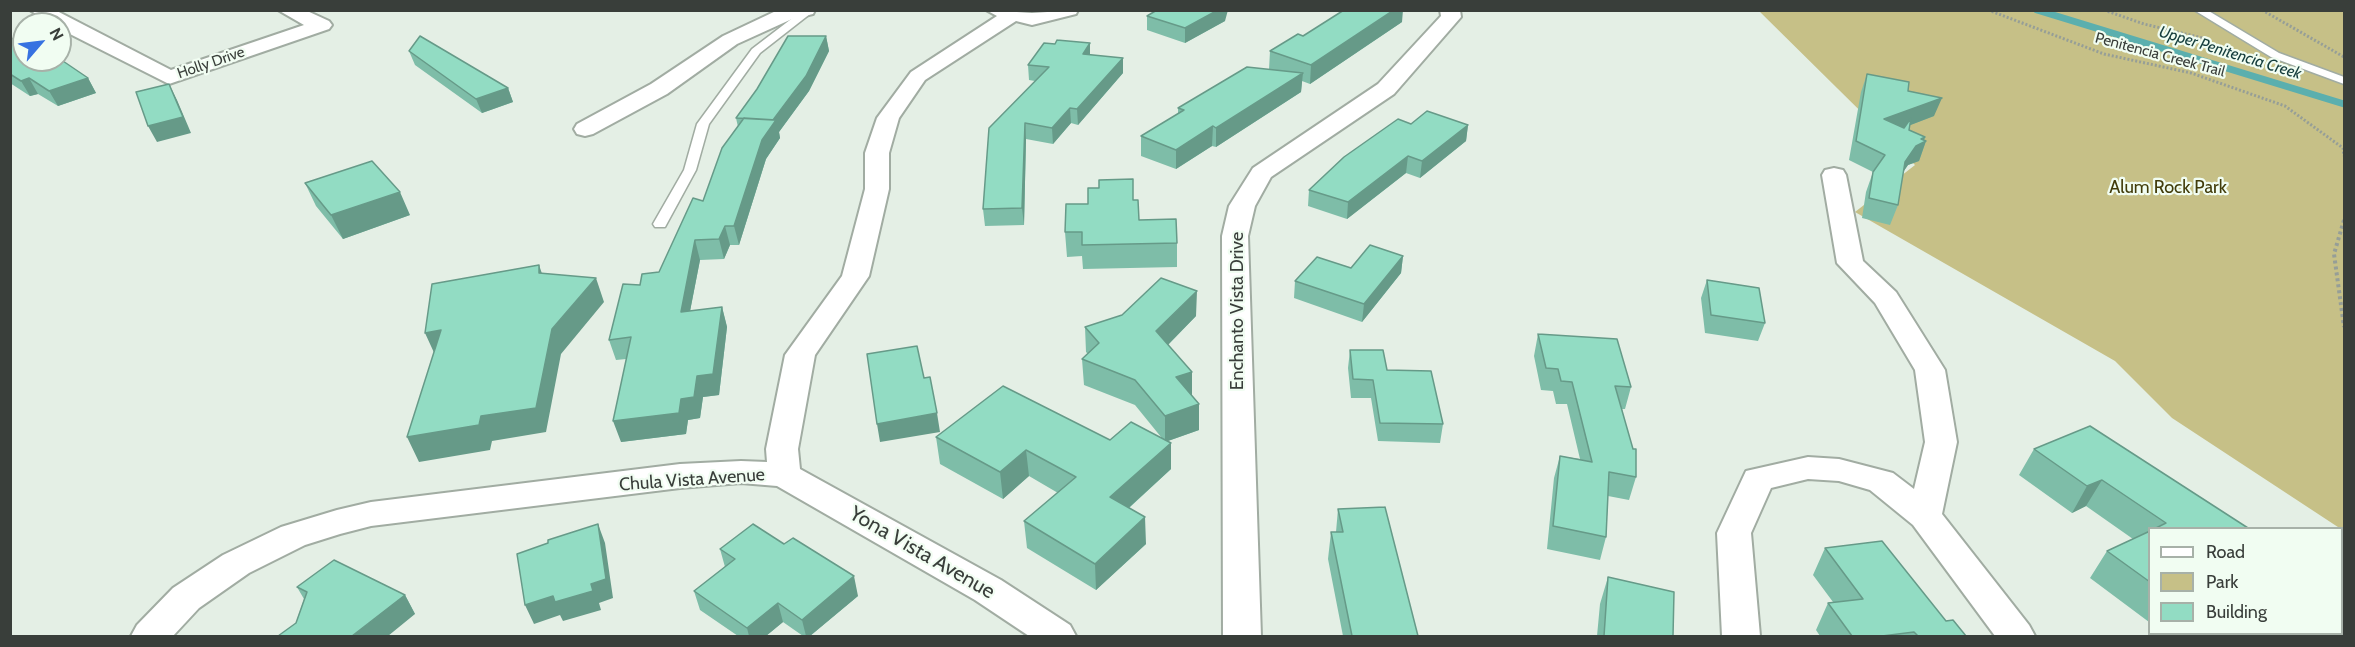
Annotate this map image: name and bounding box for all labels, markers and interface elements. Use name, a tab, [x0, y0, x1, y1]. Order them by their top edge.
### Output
north arrow	[12, 12, 72, 72]
water label: Upper Penitencia Creek	[2156, 22, 2304, 84]
text: N	[46, 25, 68, 44]
street label: Penitencia Creek Trail	[2093, 29, 2227, 81]
street label: Holly Drive	[175, 43, 247, 83]
park label: Alum Rock Park	[2109, 177, 2227, 199]
street label: Enchanto Vista Drive	[1227, 232, 1249, 390]
street label: Chula Vista Avenue	[618, 464, 766, 496]
street label: Yona Vista Avenue	[845, 501, 999, 605]
legend	[2148, 527, 2343, 635]
text: Road	[2206, 541, 2245, 563]
text: Park	[2206, 571, 2238, 593]
text: Building	[2206, 601, 2267, 623]

